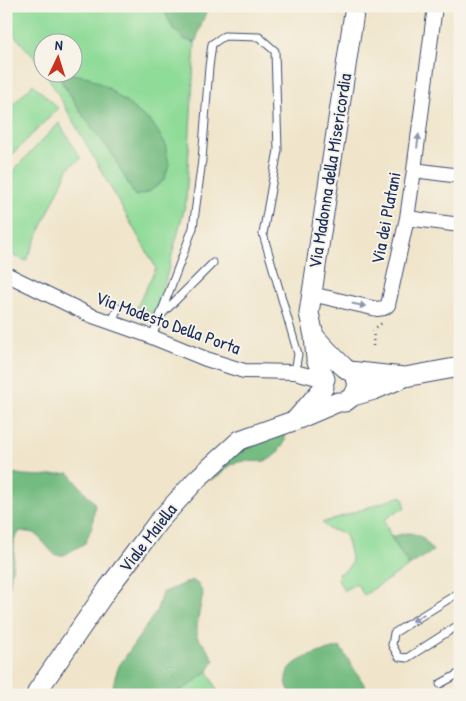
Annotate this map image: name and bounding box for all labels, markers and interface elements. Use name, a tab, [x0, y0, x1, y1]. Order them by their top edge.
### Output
north arrow	[32, 32, 82, 82]
text: N	[55, 35, 64, 54]
street label: Via Madonna della Misericordia	[302, 72, 357, 270]
one-way arrow	[414, 133, 422, 149]
street label: Via dei Platani	[364, 170, 407, 266]
street label: Via Modesto Della Porta	[92, 285, 244, 360]
one-way arrow	[352, 301, 368, 309]
street label: Viale Maiella	[113, 498, 182, 577]
one-way arrow	[412, 613, 425, 622]

